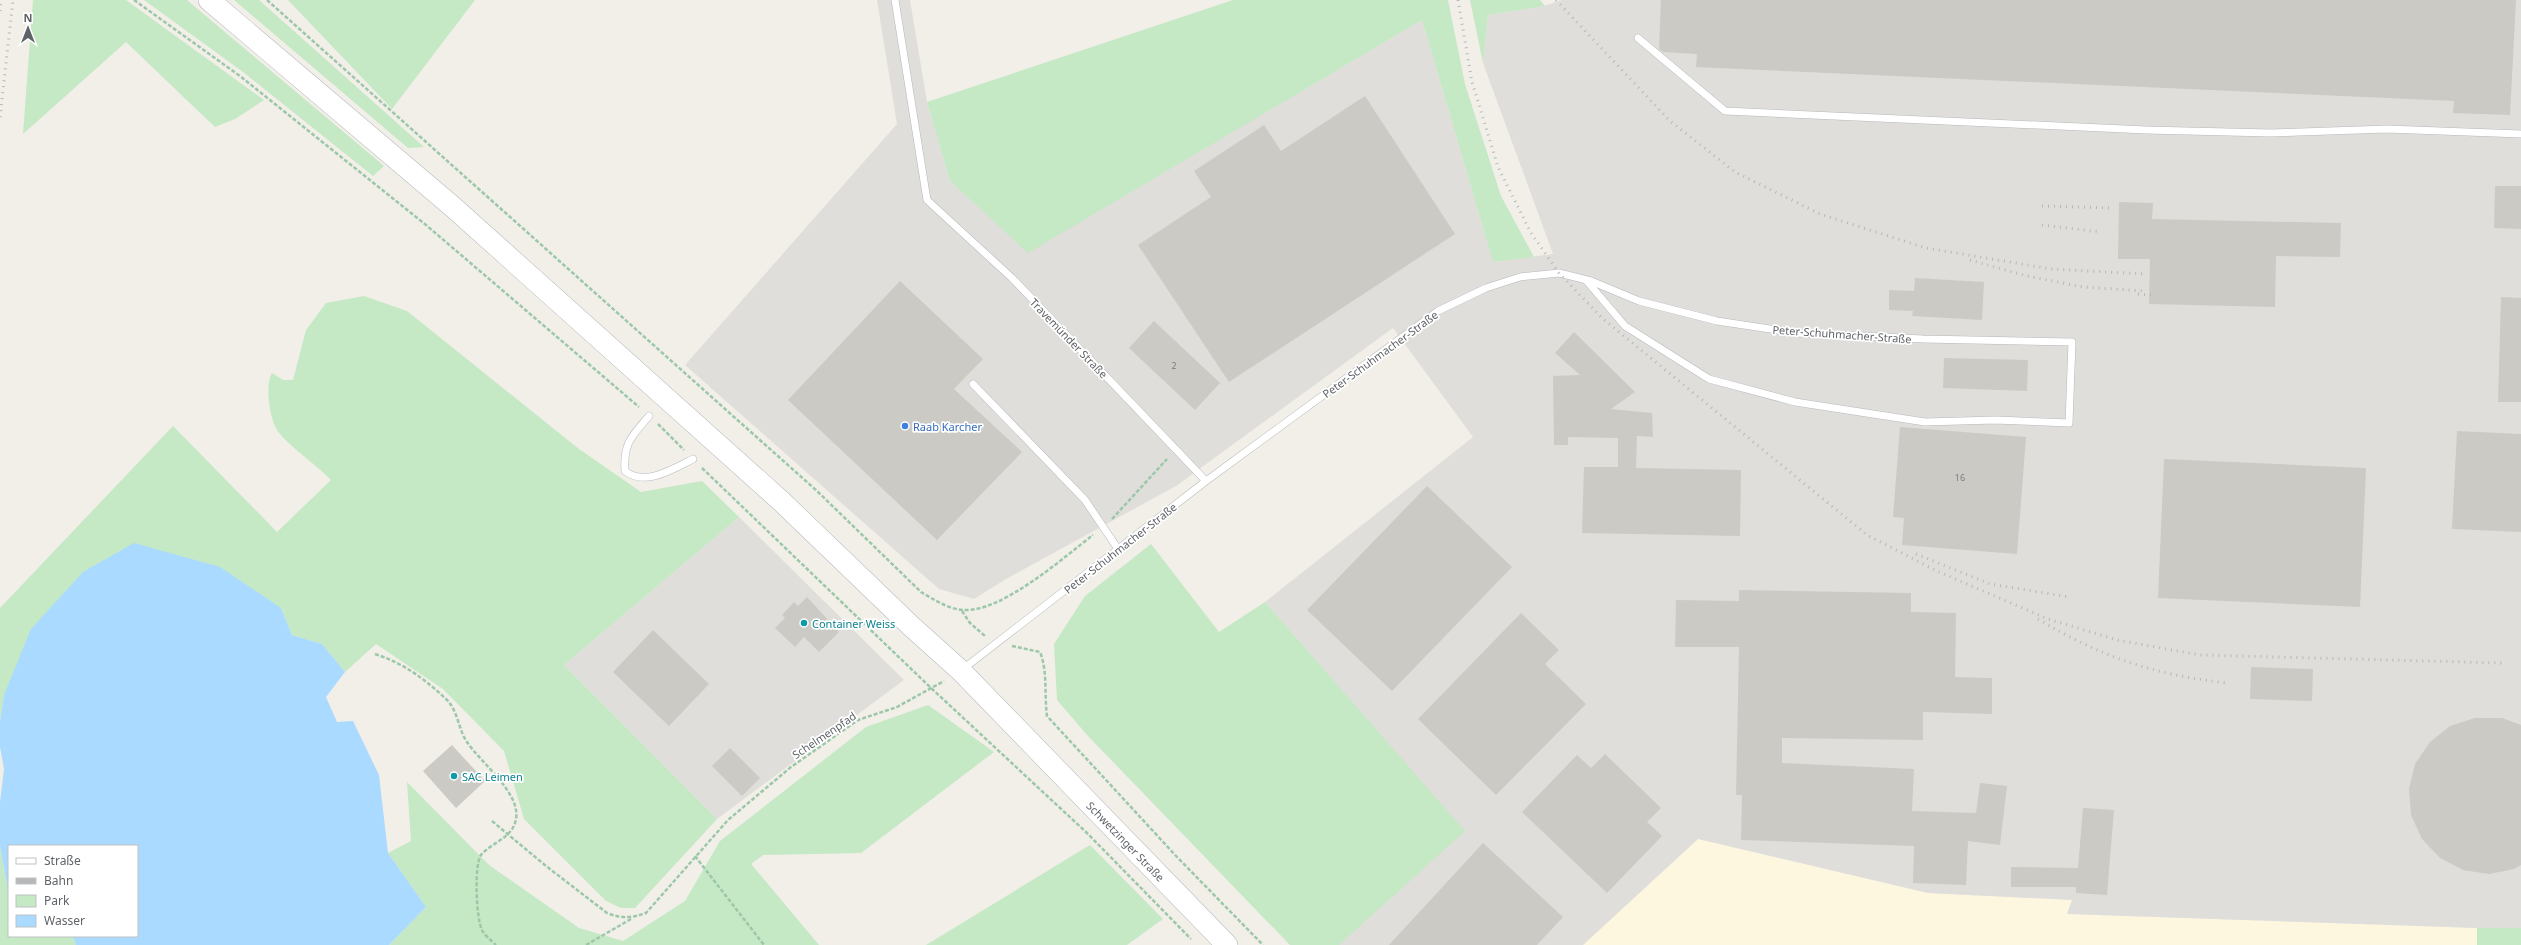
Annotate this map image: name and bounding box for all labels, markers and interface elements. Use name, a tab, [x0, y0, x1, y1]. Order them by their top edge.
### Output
north arrow	[8, 8, 48, 48]
text: N	[24, 10, 32, 25]
street label: Travemünder Straße	[1027, 295, 1111, 381]
street label: Peter-Schuhmacher-Straße	[1319, 307, 1441, 401]
street label: Peter-Schuhmacher-Straße	[1772, 322, 1912, 346]
house number: 2	[1171, 359, 1177, 372]
place label: Raab Karcher	[913, 419, 982, 434]
marker: Raab Karcher	[900, 421, 910, 431]
house number: 16	[1955, 471, 1965, 484]
street label: Peter-Schuhmacher-Straße	[1060, 499, 1180, 597]
place label: Container Weiss	[812, 616, 895, 631]
marker: Container Weiss	[799, 618, 809, 628]
street label: Schelmenpfad	[789, 708, 859, 762]
place label: SAC Leimen	[462, 769, 523, 784]
marker: SAC Leimen	[449, 771, 459, 781]
street label: Schwetzinger Straße	[1084, 798, 1168, 884]
legend	[8, 845, 138, 937]
text: Straße	[44, 852, 81, 869]
text: Bahn	[44, 872, 73, 889]
text: Park	[44, 892, 70, 909]
text: Wasser	[44, 912, 85, 929]

